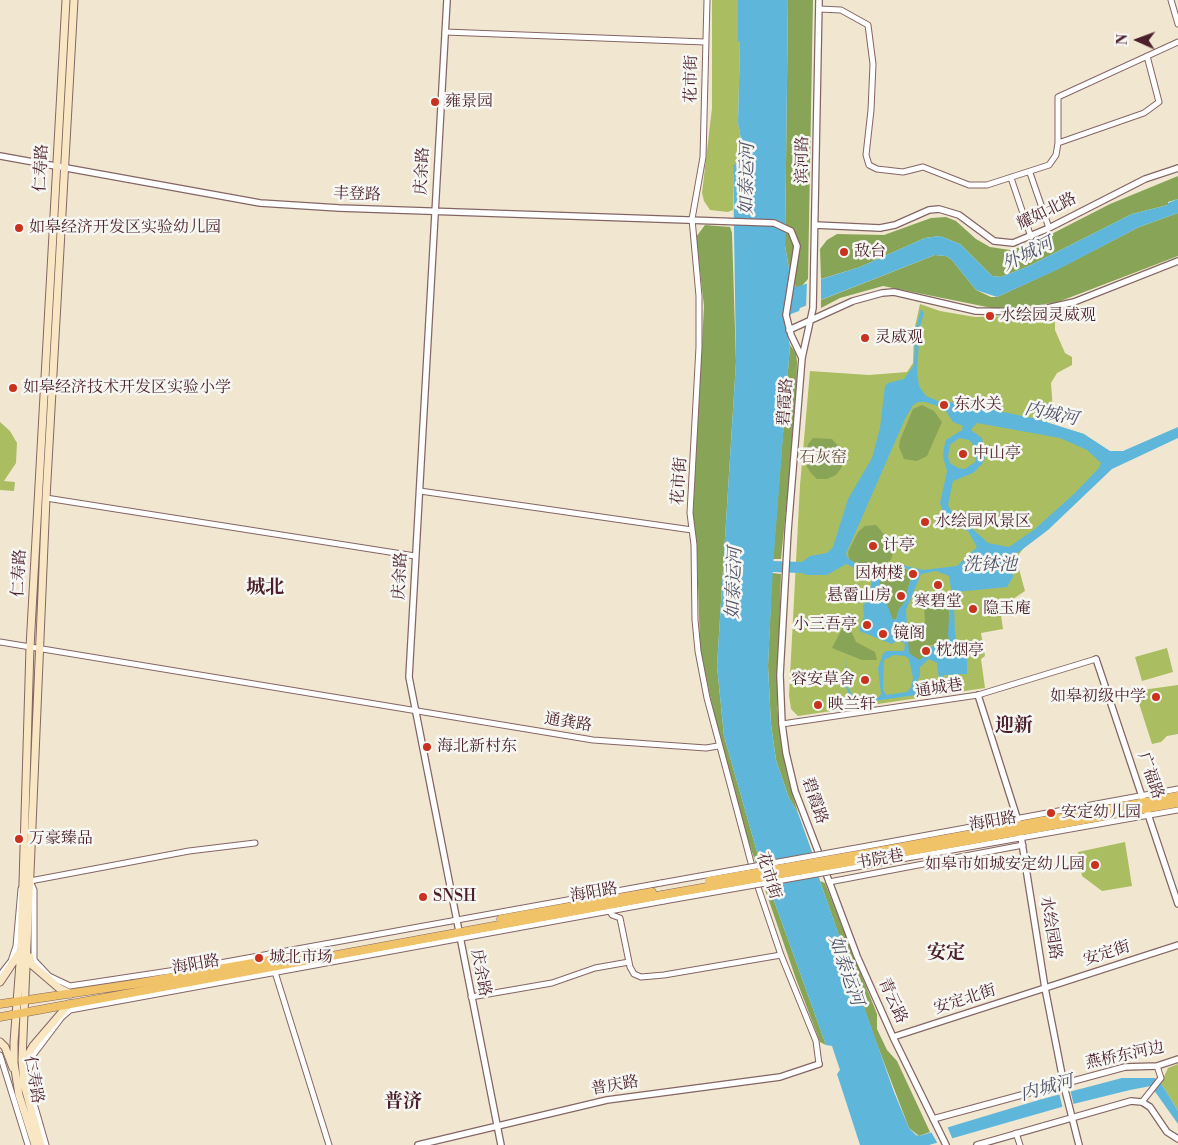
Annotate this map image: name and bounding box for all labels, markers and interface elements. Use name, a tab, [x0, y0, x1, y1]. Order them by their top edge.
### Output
north arrow	[1113, 15, 1163, 65]
text: N	[1114, 34, 1132, 45]
street label: 花市街	[682, 55, 702, 103]
place label: 雍景园	[445, 92, 493, 112]
marker: 雍景园	[429, 96, 441, 108]
street label: 滨河路	[793, 136, 813, 184]
water label: 如泰运河	[737, 143, 759, 215]
street label: 仁寿路	[31, 144, 53, 192]
street label: 庆余路	[412, 147, 434, 195]
street label: 丰登路	[333, 185, 381, 205]
street label: 耀如北路	[1014, 189, 1080, 235]
place label: 如皋经济开发区实验幼儿园	[29, 218, 221, 238]
marker: 如皋经济开发区实验幼儿园	[13, 222, 25, 234]
water label: 外城河	[999, 233, 1057, 277]
place label: 敌台	[854, 242, 886, 262]
marker: 敌台	[838, 246, 850, 258]
place label: 水绘园灵威观	[1000, 306, 1096, 326]
marker: 水绘园灵威观	[984, 310, 996, 322]
place label: 灵威观	[875, 328, 923, 348]
marker: 灵威观	[859, 332, 871, 344]
street label: 碧霞路	[775, 377, 797, 427]
place label: 如皋经济技术开发区实验小学	[23, 378, 231, 398]
marker: 如皋经济技术开发区实验小学	[7, 382, 19, 394]
place label: 东水关	[954, 395, 1002, 415]
marker: 东水关	[938, 399, 950, 411]
water label: 内城河	[1022, 399, 1080, 431]
place label: 中山亭	[973, 444, 1021, 464]
park label: 石灰窑	[799, 448, 847, 468]
marker: 中山亭	[957, 448, 969, 460]
street label: 花市街	[669, 456, 691, 506]
place label: 水绘园风景区	[935, 512, 1031, 532]
marker: 水绘园风景区	[919, 516, 931, 528]
place label: 计亭	[883, 536, 915, 556]
marker: 计亭	[867, 540, 879, 552]
water label: 如泰运河	[723, 547, 747, 619]
street label: 仁寿路	[9, 549, 31, 597]
street label: 庆余路	[390, 552, 412, 600]
water label: 洗钵池	[963, 555, 1017, 577]
place label: 因树楼	[855, 564, 903, 584]
marker: 因树楼	[907, 568, 919, 580]
district label: 城北	[246, 577, 284, 599]
marker: 寒碧堂	[932, 579, 944, 591]
place label: 悬霤山房	[827, 586, 891, 606]
marker: 悬霤山房	[895, 590, 907, 602]
place label: 寒碧堂	[914, 592, 962, 612]
place label: 隐玉庵	[983, 599, 1031, 619]
marker: 隐玉庵	[967, 603, 979, 615]
place label: 小三吾亭	[793, 615, 857, 635]
marker: 小三吾亭	[861, 619, 873, 631]
place label: 镜阁	[893, 624, 925, 644]
marker: 镜阁	[877, 628, 889, 640]
place label: 枕烟亭	[936, 641, 984, 661]
marker: 枕烟亭	[920, 645, 932, 657]
place label: 容安草舍	[791, 670, 855, 690]
marker: 容安草舍	[859, 674, 871, 686]
street label: 通城巷	[914, 676, 964, 702]
place label: 如皋初级中学	[1050, 687, 1146, 707]
marker: 如皋初级中学	[1150, 691, 1162, 703]
place label: 映兰轩	[828, 695, 876, 715]
marker: 映兰轩	[812, 699, 824, 711]
street label: 通龚路	[543, 710, 593, 736]
district label: 迎新	[995, 715, 1033, 737]
place label: 海北新村东	[437, 737, 517, 757]
marker: 海北新村东	[421, 741, 433, 753]
street label: 广福路	[1133, 750, 1167, 802]
street label: 碧霞路	[797, 775, 831, 827]
place label: 安定幼儿园	[1061, 803, 1141, 823]
marker: 安定幼儿园	[1045, 807, 1057, 819]
street label: 海阳路	[968, 808, 1018, 836]
place label: 万豪臻品	[29, 829, 93, 849]
marker: 万豪臻品	[13, 833, 25, 845]
street label: 书院巷	[855, 846, 905, 874]
street label: 花市街	[752, 850, 784, 902]
place label: 如皋市如城安定幼儿园	[925, 855, 1085, 875]
marker: 如皋市如城安定幼儿园	[1089, 859, 1101, 871]
street label: 海阳路	[569, 879, 619, 907]
place label: SNSH	[433, 887, 476, 907]
marker: SNSH	[417, 891, 429, 903]
street label: 水绘园路	[1036, 895, 1064, 961]
water label: 如泰运河	[823, 933, 867, 1009]
street label: 安定街	[1081, 937, 1133, 971]
district label: 安定	[927, 942, 965, 964]
place label: 城北市场	[269, 948, 333, 968]
street label: 庆余路	[466, 948, 494, 998]
street label: 海阳路	[171, 951, 221, 979]
marker: 城北市场	[253, 952, 265, 964]
street label: 青云路	[873, 975, 911, 1027]
street label: 安定北街	[932, 981, 998, 1019]
street label: 燕桥东河边	[1084, 1038, 1166, 1074]
street label: 仁寿路	[19, 1055, 47, 1105]
street label: 普庆路	[590, 1072, 640, 1100]
water label: 内城河	[1018, 1072, 1076, 1106]
district label: 普济	[384, 1091, 422, 1113]

